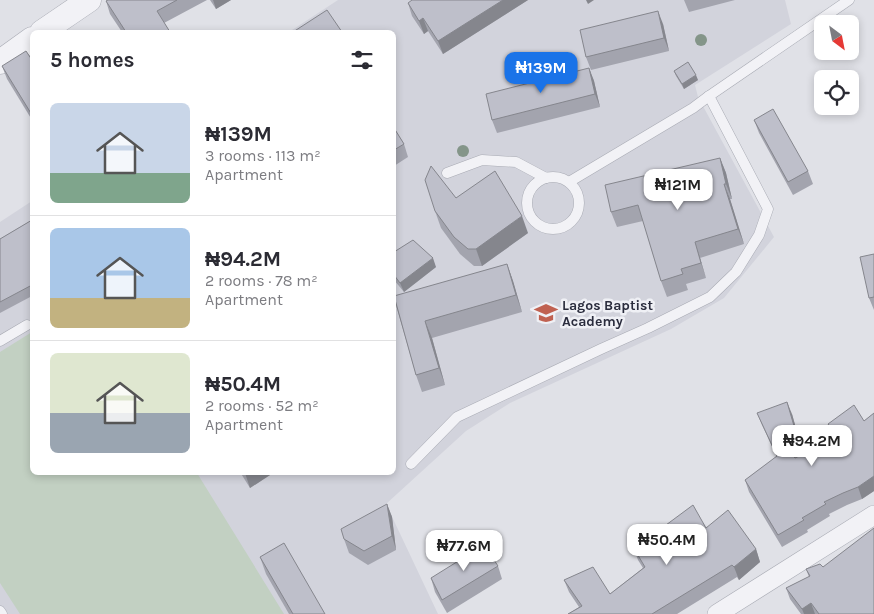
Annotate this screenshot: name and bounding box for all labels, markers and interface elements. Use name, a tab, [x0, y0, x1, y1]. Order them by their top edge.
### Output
north arrow	[814, 15, 859, 60]
map controls	[814, 15, 859, 115]
icon: filters	[348, 46, 376, 74]
text: 5 homes	[50, 48, 135, 72]
pin: ₦139M	[506, 52, 576, 94]
text: ₦139M	[516, 58, 566, 77]
button: locate	[814, 70, 859, 115]
text: ₦139M	[205, 122, 272, 146]
icon: home	[90, 123, 150, 183]
text: 3 rooms · 113 m²	[205, 146, 321, 165]
text: Apartment	[205, 165, 283, 184]
pin: ₦121M	[643, 168, 713, 211]
text: ₦121M	[655, 175, 701, 194]
text: ₦94.2M	[205, 247, 281, 271]
icon: home	[90, 248, 150, 308]
text: 2 rooms · 78 m²	[205, 271, 318, 290]
text: Apartment	[205, 290, 283, 309]
place label: Lagos Baptist Academy	[562, 297, 653, 330]
school or university icon: Lagos Baptist Academy	[533, 300, 559, 326]
text: ₦50.4M	[205, 372, 281, 396]
icon: home	[90, 373, 150, 433]
text: 2 rooms · 52 m²	[205, 396, 319, 415]
text: Apartment	[205, 415, 283, 434]
pin: ₦94.2M	[771, 424, 853, 467]
text: ₦94.2M	[783, 431, 841, 450]
pin: ₦50.4M	[626, 524, 708, 566]
pin: ₦77.6M	[423, 530, 505, 572]
text: ₦50.4M	[638, 530, 696, 549]
text: ₦77.6M	[437, 536, 491, 555]

